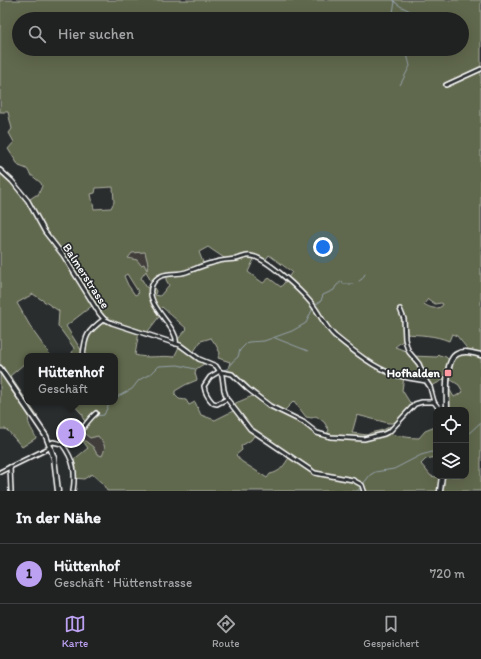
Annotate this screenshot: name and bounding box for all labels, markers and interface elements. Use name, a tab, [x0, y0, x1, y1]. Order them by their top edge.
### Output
search box	[12, 12, 469, 56]
icon: search	[26, 23, 48, 45]
text: Hier suchen	[58, 25, 134, 43]
your location	[313, 237, 333, 257]
street label: Balmerstrasse	[60, 241, 112, 311]
popup	[24, 353, 118, 405]
text: Hüttenhof	[38, 363, 104, 381]
place label: Hofhalden	[387, 366, 441, 380]
marker: Hofhalden	[443, 368, 453, 378]
text: Geschäft	[38, 381, 88, 396]
map controls	[433, 407, 469, 479]
button: locate	[433, 407, 469, 443]
pin: 1	[58, 418, 84, 448]
button: layers	[433, 443, 469, 479]
text: In der Nähe	[16, 507, 101, 527]
text: Hüttenhof	[54, 557, 120, 575]
text: 1	[26, 566, 32, 581]
text: 720 m	[430, 566, 465, 581]
text: Geschäft · Hüttenstrasse	[54, 575, 192, 590]
tab: Karte	[62, 613, 88, 650]
tab: Route	[212, 613, 240, 650]
tab: Gespeichert	[363, 613, 419, 650]

